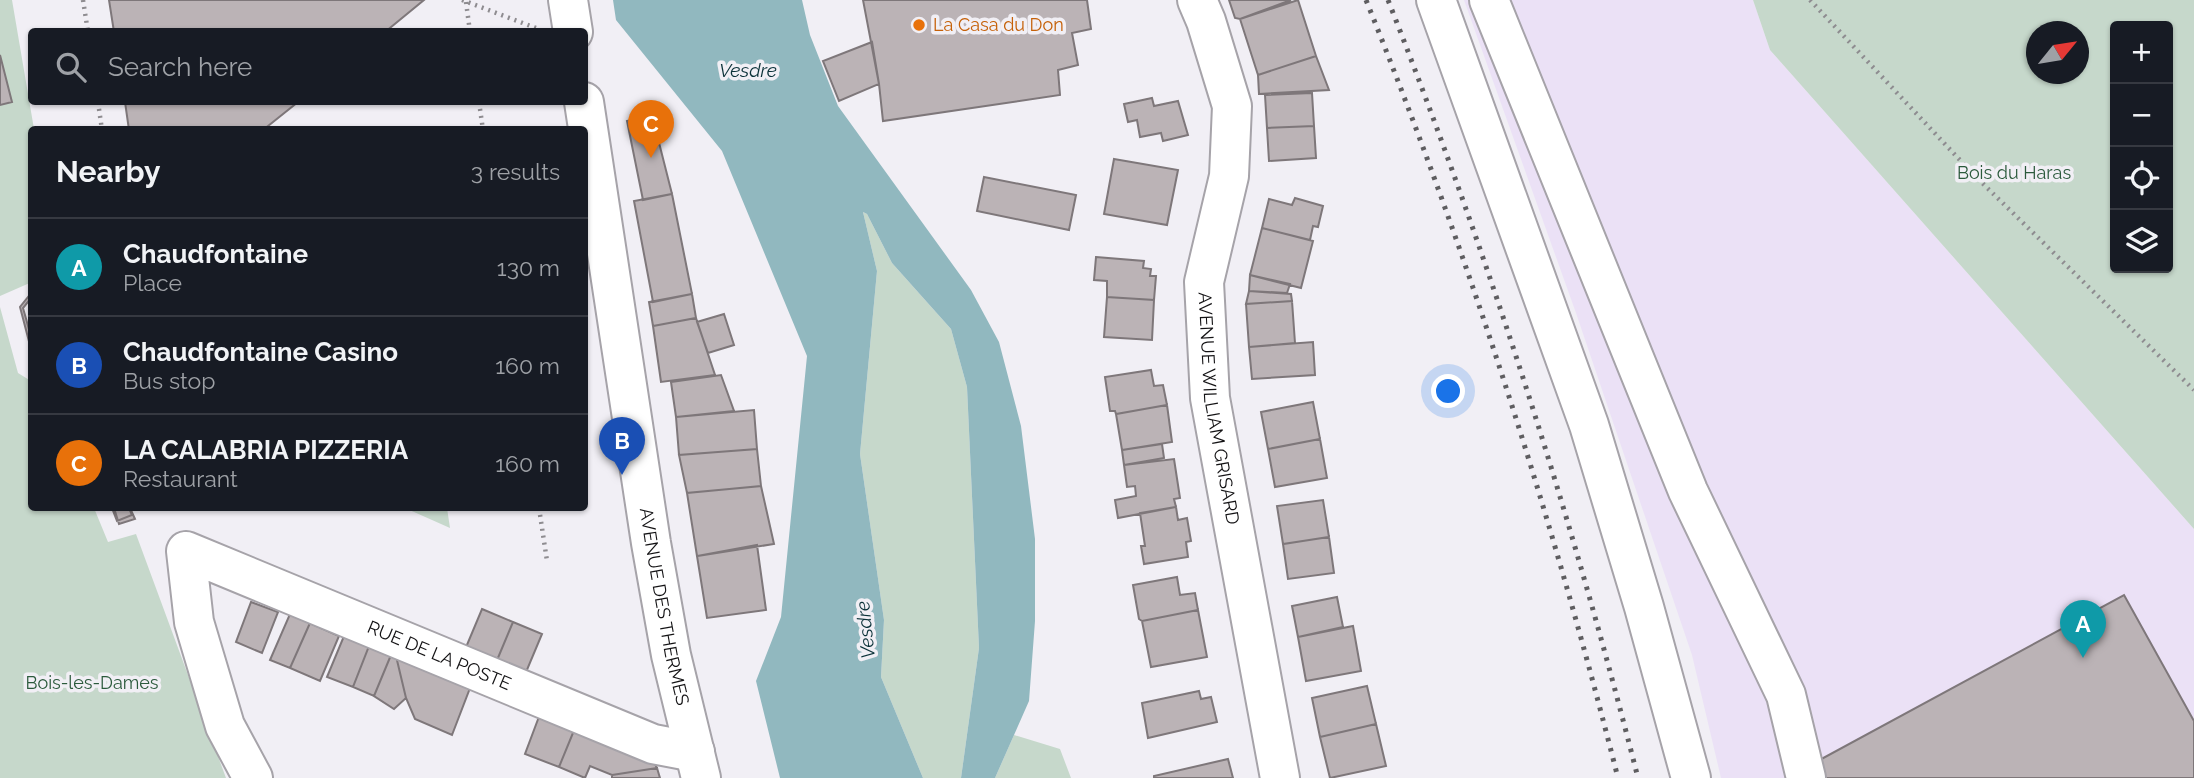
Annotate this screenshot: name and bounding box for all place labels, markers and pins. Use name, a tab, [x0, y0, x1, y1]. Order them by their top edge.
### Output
place label: La Casa du Don	[933, 14, 1064, 35]
marker: La Casa du Don	[911, 17, 927, 33]
pin: C	[628, 100, 674, 158]
pin: B	[599, 417, 645, 475]
pin: A	[2060, 600, 2106, 658]

